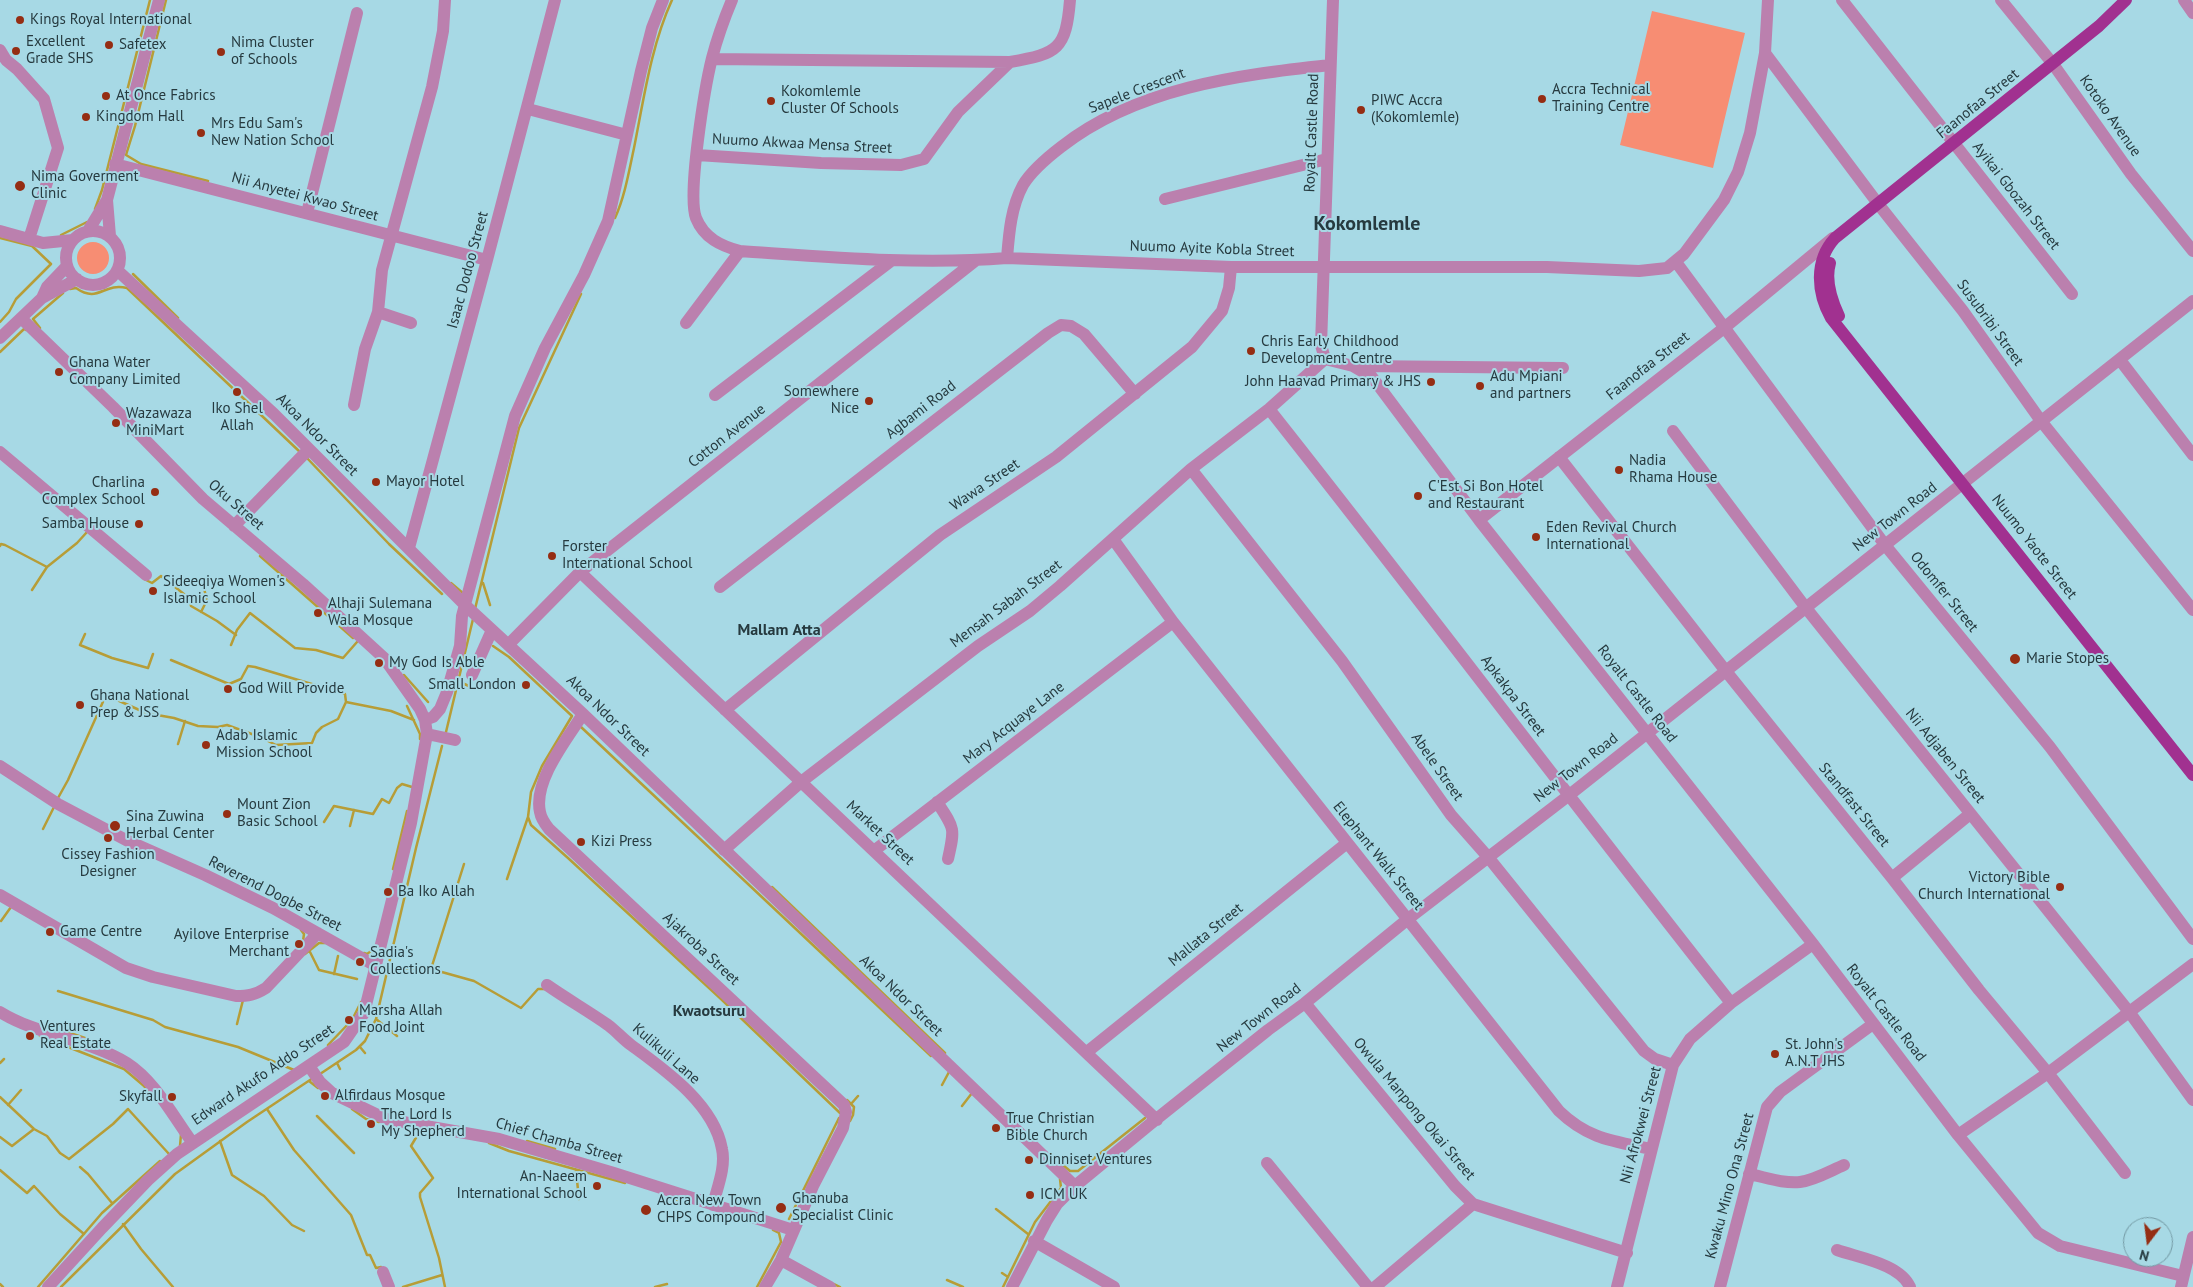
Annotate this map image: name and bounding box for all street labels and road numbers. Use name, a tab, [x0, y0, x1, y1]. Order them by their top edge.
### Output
street label: Sapele Crescent	[1086, 64, 1188, 118]
street label: Faanofaa Street	[1933, 65, 2023, 143]
street label: Kotoko Avenue	[2075, 72, 2145, 160]
street label: Royalt Castle Road	[1301, 73, 1323, 193]
street label: Nuumo Akwaa Mensa Street	[712, 130, 892, 158]
street label: Ayikai Gbozah Street	[1968, 139, 2064, 253]
street label: Nii Anyetei Kwao Street	[230, 169, 380, 225]
street label: Isaac Dodoo Street	[444, 209, 492, 331]
street label: Nuumo Ayite Kobla Street	[1129, 237, 1295, 261]
street label: Susubribi Street	[1953, 276, 2027, 370]
street label: Faanofaa Street	[1603, 328, 1693, 404]
street label: Agbami Road	[882, 377, 960, 443]
street label: Akoa Ndor Street	[272, 390, 362, 480]
street label: Cotton Avenue	[685, 400, 769, 472]
street label: Wawa Street	[947, 455, 1023, 515]
street label: Oku Street	[204, 476, 268, 534]
street label: New Town Road	[1849, 479, 1941, 555]
street label: Nuumo Yaote Street	[1987, 491, 2081, 603]
street label: Odomfer Street	[1906, 548, 1982, 636]
street label: Mensah Sabah Street	[947, 556, 1065, 652]
street label: Royalt Castle Road	[1593, 642, 1681, 746]
street label: Apkakpa Street	[1477, 652, 1549, 740]
street label: Akoa Ndor Street	[563, 672, 653, 760]
street label: Mary Acquaye Lane	[960, 678, 1068, 768]
street label: Nii Adjaben Street	[1901, 705, 1989, 807]
street label: Abele Street	[1407, 730, 1467, 804]
street label: New Town Road	[1530, 730, 1622, 806]
street label: Standfast Street	[1815, 759, 1893, 851]
street label: Market Street	[842, 797, 918, 869]
street label: Elephant Walk Street	[1329, 798, 1427, 914]
street label: Reverend Dogbe Street	[205, 853, 345, 935]
street label: Mallata Street	[1165, 900, 1247, 970]
street label: Ajakroba Street	[659, 909, 743, 989]
street label: Akoa Ndor Street	[856, 952, 946, 1040]
street label: Royalt Castle Road	[1842, 961, 1930, 1065]
street label: New Town Road	[1213, 980, 1305, 1056]
street label: Kulikuli Lane	[629, 1020, 703, 1088]
street label: Edward Akufo Addo Street	[188, 1021, 338, 1129]
street label: Owula Manpong Okai Street	[1349, 1034, 1479, 1184]
street label: Nii Afrokwei Street	[1617, 1064, 1665, 1186]
street label: Kwaku Mino Ona Street	[1702, 1111, 1758, 1261]
street label: Chief Chamba Street	[493, 1114, 625, 1168]

